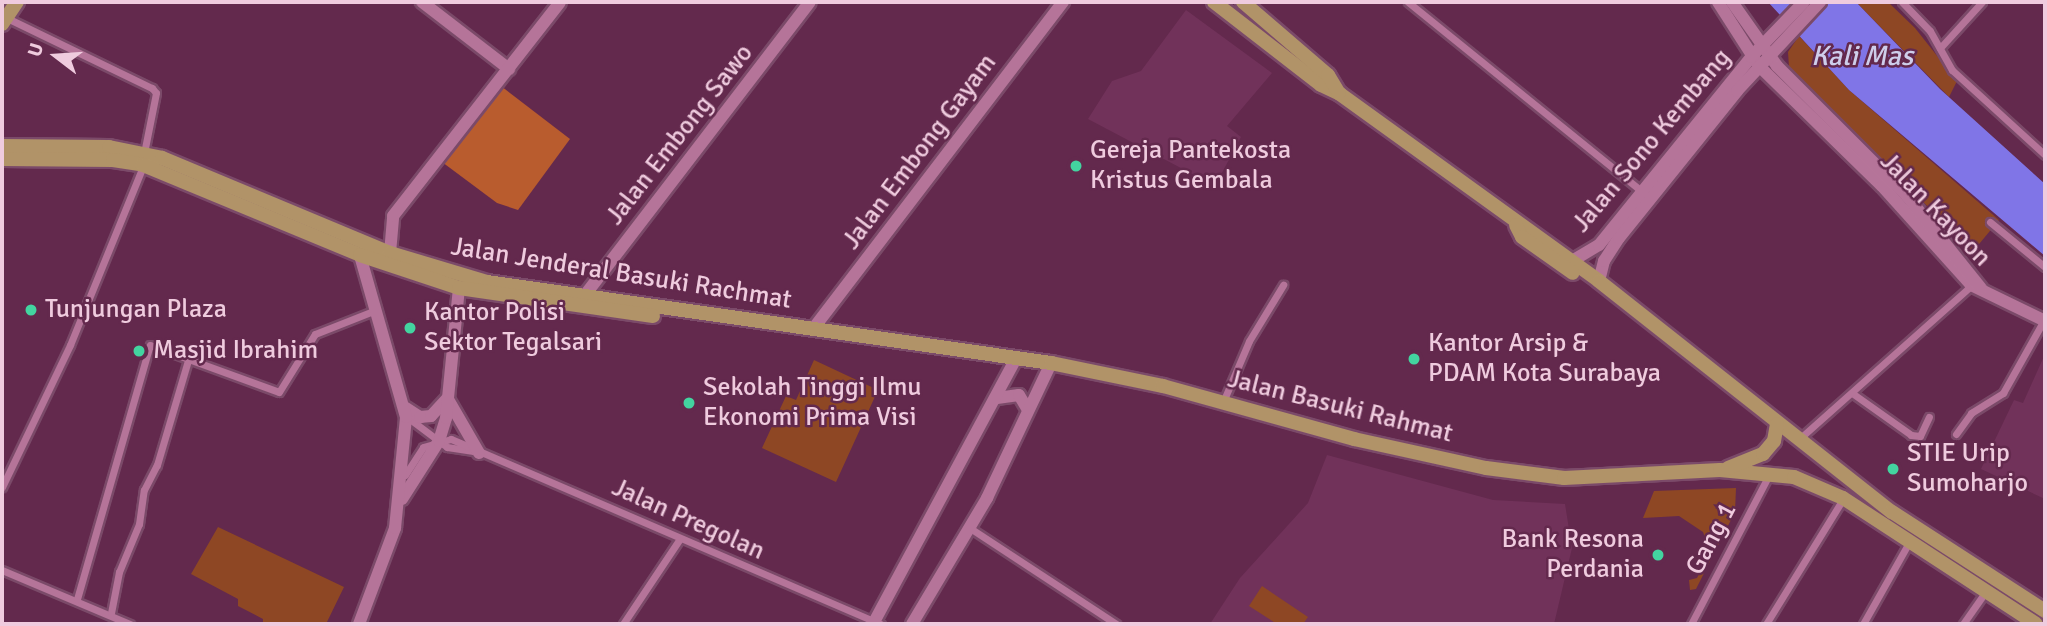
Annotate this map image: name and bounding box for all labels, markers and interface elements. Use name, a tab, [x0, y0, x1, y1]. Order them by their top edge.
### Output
north arrow	[21, 21, 91, 91]
street label: Jalan Embong Sawo	[600, 39, 760, 231]
water label: Kali Mas	[1811, 39, 1913, 73]
text: U	[23, 40, 49, 59]
street label: Jalan Sono Kembang	[1566, 43, 1738, 239]
street label: Jalan Embong Gayam	[836, 48, 1004, 256]
place label: Gereja Pantekosta Kristus Gembala	[1090, 135, 1291, 196]
street label: Jalan Kayoon	[1873, 147, 1997, 273]
marker: Gereja Pantekosta Kristus Gembala	[1068, 158, 1084, 174]
street label: Jalan Jenderal Basuki Rachmat	[449, 232, 793, 316]
place label: Tunjungan Plaza	[45, 294, 227, 326]
place label: Kantor Polisi Sektor Tegalsari	[424, 297, 602, 358]
marker: Tunjungan Plaza	[23, 302, 39, 318]
marker: Kantor Polisi Sektor Tegalsari	[402, 320, 418, 336]
place label: Kantor Arsip & PDAM Kota Surabaya	[1428, 328, 1661, 390]
place label: Masjid Ibrahim	[153, 335, 318, 367]
marker: Masjid Ibrahim	[131, 343, 147, 359]
marker: Kantor Arsip & PDAM Kota Surabaya	[1406, 351, 1422, 367]
street label: Jalan Basuki Rahmat	[1224, 364, 1456, 450]
place label: Sekolah Tinggi Ilmu Ekonomi Prima Visi	[703, 372, 922, 434]
marker: Sekolah Tinggi Ilmu Ekonomi Prima Visi	[681, 395, 697, 411]
place label: STIE Urip Sumoharjo	[1907, 438, 2028, 500]
marker: STIE Urip Sumoharjo	[1885, 461, 1901, 477]
street label: Jalan Pregolan	[607, 472, 769, 568]
street label: Gang 1	[1680, 497, 1744, 581]
place label: Bank Resona Perdania	[1502, 524, 1644, 586]
marker: Bank Resona Perdania	[1650, 547, 1666, 563]

